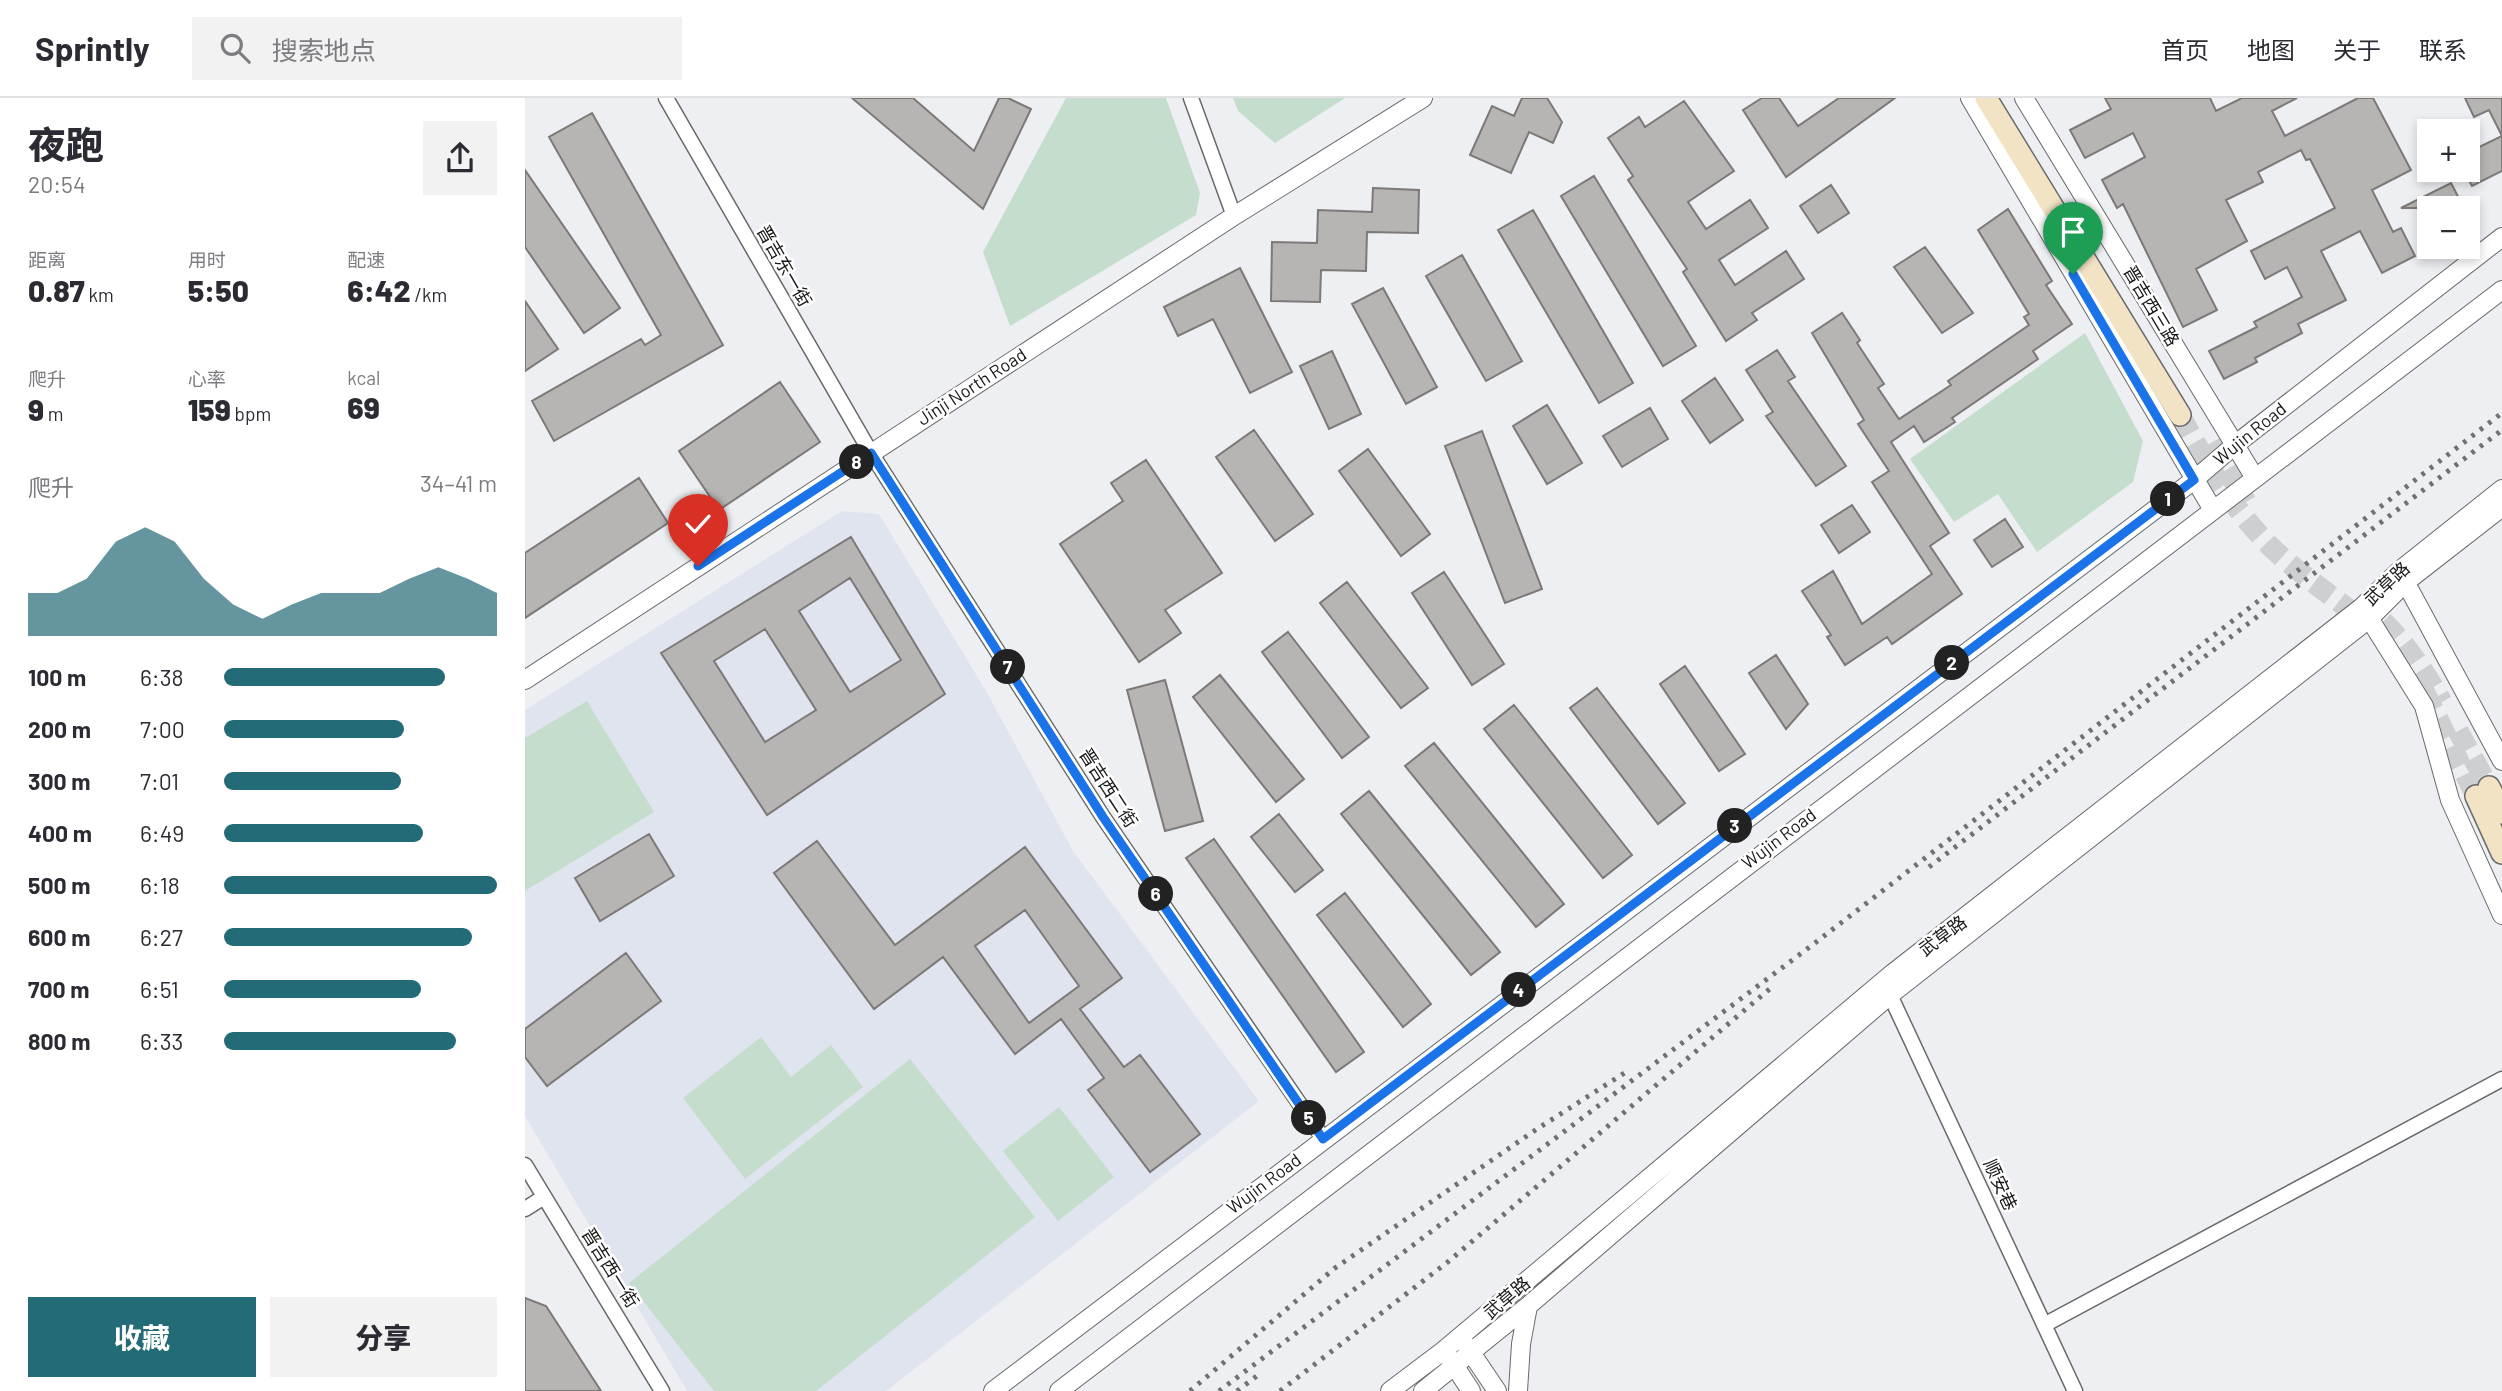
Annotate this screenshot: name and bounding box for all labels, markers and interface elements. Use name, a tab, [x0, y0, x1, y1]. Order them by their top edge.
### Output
search box	[192, 17, 682, 80]
text: Sprintly	[35, 28, 150, 68]
icon: search	[216, 29, 254, 67]
text: 搜索地点	[272, 34, 376, 65]
text: 首页	[2161, 35, 2209, 64]
text: 地图	[2247, 35, 2295, 64]
text: 关于	[2333, 35, 2381, 64]
text: 联系	[2419, 35, 2467, 64]
map controls	[2417, 119, 2480, 259]
button: +	[2417, 119, 2480, 182]
text: 夜跑	[28, 121, 104, 167]
button: share	[423, 121, 497, 195]
text: 20:54	[28, 170, 86, 198]
button: −	[2417, 196, 2480, 259]
pin	[2043, 202, 2103, 274]
icon: arrive	[2054, 213, 2092, 251]
street label: 晋吉东一街	[753, 221, 817, 310]
text: 距离	[28, 248, 66, 271]
text: 用时	[188, 248, 226, 271]
text: 配速	[347, 248, 385, 271]
street label: 晋吉西三路	[2119, 261, 2184, 350]
text: 0.87	[28, 272, 85, 308]
text: 5:50	[188, 272, 249, 308]
text: 6:42	[347, 272, 411, 308]
text: km	[85, 283, 114, 306]
text: /km	[411, 283, 447, 306]
street label: Jinji North Road	[913, 343, 1030, 430]
text: kcal	[347, 366, 380, 389]
text: 爬升	[28, 367, 66, 390]
text: 心率	[188, 367, 226, 390]
text: 69	[347, 389, 380, 425]
text: 9	[28, 391, 44, 427]
text: 159	[188, 391, 231, 427]
street label: Wujin Road	[2208, 397, 2290, 469]
text: m	[44, 402, 64, 425]
text: bpm	[231, 402, 271, 425]
pin: 8	[839, 444, 875, 480]
text: 8	[851, 450, 862, 473]
text: 34–41 m	[420, 469, 497, 497]
text: 爬升	[28, 473, 74, 501]
pin: 1	[2151, 482, 2185, 516]
text: 1	[2164, 487, 2171, 510]
pin	[668, 494, 728, 566]
icon: check	[679, 505, 717, 543]
street label: 武草路	[2359, 557, 2414, 610]
pin: 2	[1935, 646, 1969, 680]
pin: 7	[991, 650, 1025, 684]
text: 2	[1946, 651, 1957, 674]
text: 7	[1003, 655, 1012, 678]
text: 100 m	[28, 663, 86, 691]
text: 6:38	[140, 663, 183, 691]
text: 200 m	[28, 715, 91, 743]
text: 7:00	[140, 715, 185, 743]
street label: 晋吉西二街	[1075, 744, 1143, 831]
text: 300 m	[28, 767, 90, 795]
text: 7:01	[140, 767, 179, 795]
street label: Wujin Road	[1737, 803, 1820, 873]
pin: 3	[1717, 808, 1753, 844]
text: 3	[1729, 814, 1740, 837]
text: 400 m	[28, 819, 92, 847]
text: 6:49	[140, 819, 184, 847]
text: 500 m	[28, 871, 90, 899]
text: 6:18	[140, 871, 180, 899]
pin: 6	[1139, 876, 1173, 912]
text: 6	[1150, 882, 1161, 905]
street label: 武草路	[1914, 910, 1971, 960]
text: 600 m	[28, 923, 90, 951]
text: 6:27	[140, 923, 183, 951]
pin: 4	[1501, 972, 1537, 1008]
text: 700 m	[28, 975, 89, 1003]
text: 6:51	[140, 975, 179, 1003]
text: 4	[1513, 978, 1524, 1001]
text: 800 m	[28, 1027, 90, 1055]
text: 6:33	[140, 1027, 183, 1055]
pin: 5	[1291, 1100, 1327, 1136]
text: 5	[1303, 1106, 1314, 1129]
street label: Wujin Road	[1222, 1148, 1305, 1218]
street label: 顺安巷	[1980, 1155, 2022, 1214]
street label: 晋吉西一街	[578, 1223, 644, 1311]
street label: 武草路	[1479, 1271, 1534, 1323]
button: 收藏	[28, 1297, 256, 1377]
button: 分享	[270, 1297, 497, 1377]

